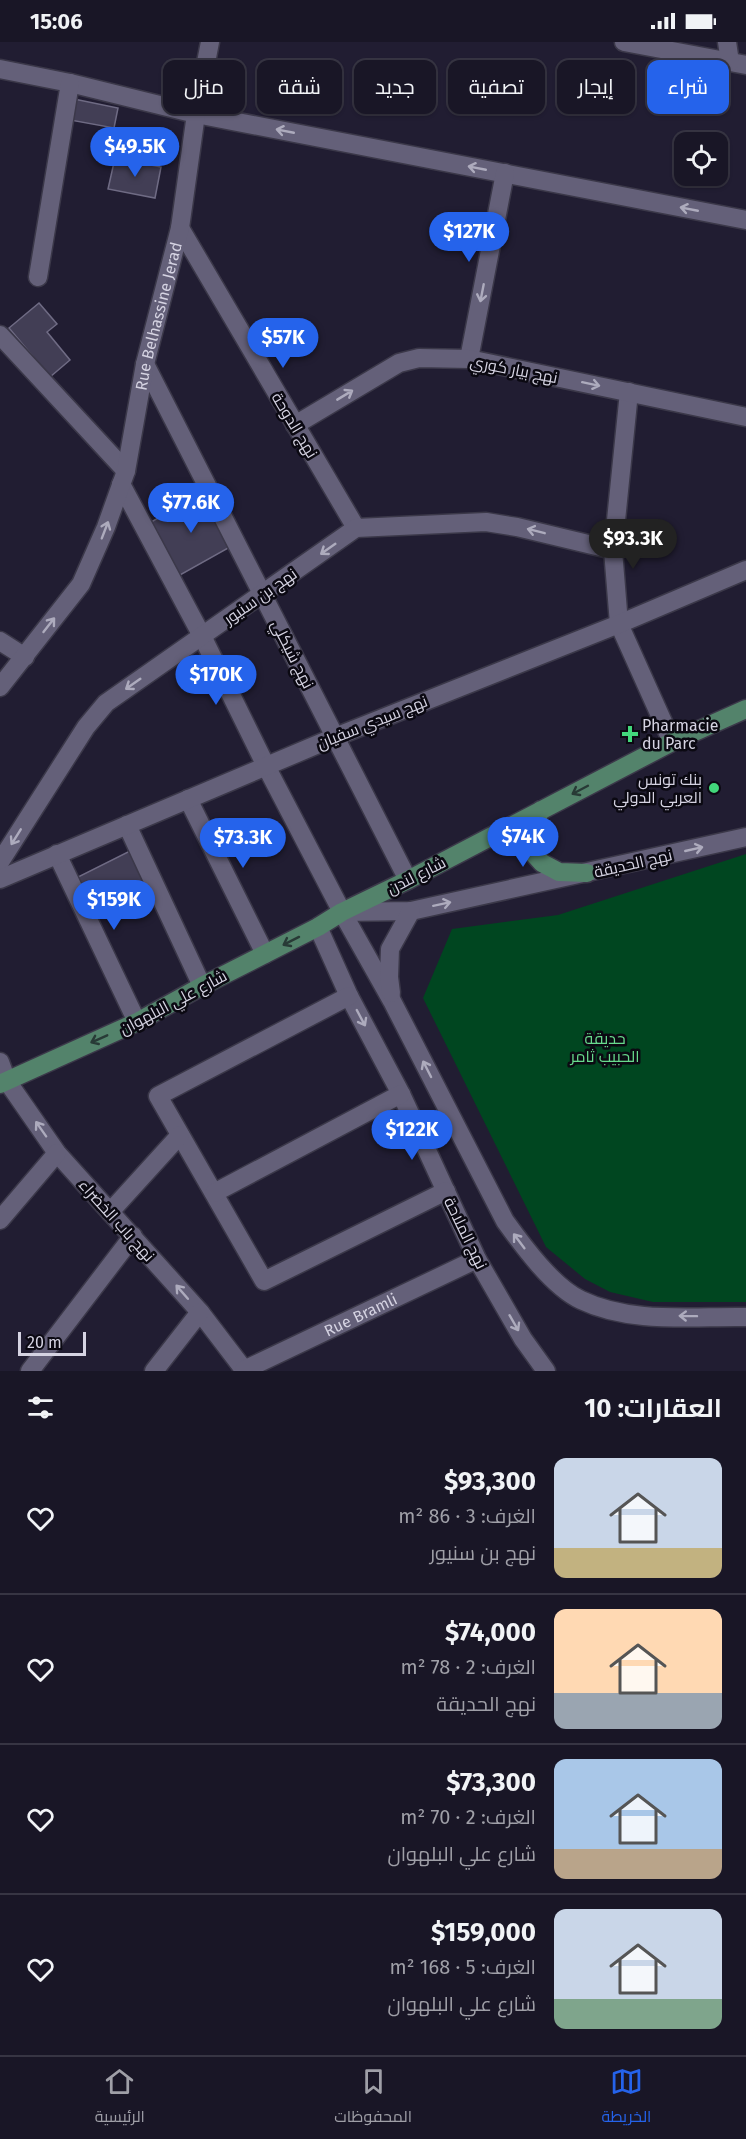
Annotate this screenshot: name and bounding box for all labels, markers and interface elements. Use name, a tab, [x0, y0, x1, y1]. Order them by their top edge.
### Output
text: 15:06	[30, 8, 83, 35]
chip: منزل	[163, 60, 245, 114]
chip: شقة	[257, 60, 342, 114]
chip: جديد	[354, 60, 436, 114]
chip: تصفية	[448, 60, 545, 114]
chip: إيجار	[557, 60, 635, 114]
chip: شراء	[647, 60, 729, 114]
one-way arrow	[276, 125, 295, 136]
pin: $49.5K	[86, 127, 184, 178]
map controls	[674, 132, 728, 186]
button: locate	[674, 132, 728, 186]
text: $49.5K	[104, 134, 166, 158]
one-way arrow	[467, 162, 487, 173]
one-way arrow	[679, 203, 699, 214]
pin: $127K	[427, 212, 511, 263]
text: $127K	[443, 219, 495, 243]
street label: Rue Belhassine Jerad	[131, 240, 186, 392]
one-way arrow	[476, 282, 487, 302]
pin: $57K	[247, 318, 319, 369]
text: $57K	[261, 325, 305, 349]
street label: نهج بيار كوري	[468, 352, 559, 391]
one-way arrow	[581, 379, 600, 391]
street label: نهج الدوحة	[266, 389, 322, 463]
one-way arrow	[336, 389, 353, 401]
pin: $77.6K	[142, 483, 240, 534]
text: $77.6K	[162, 490, 220, 514]
pin: $93.3K	[584, 519, 682, 570]
one-way arrow	[100, 521, 111, 540]
one-way arrow	[527, 525, 546, 537]
text: $93.3K	[603, 526, 663, 550]
one-way arrow	[320, 543, 336, 555]
street label: نهج بن سنيور	[219, 564, 302, 631]
one-way arrow	[43, 617, 56, 633]
street label: نهج شيكلي	[264, 617, 318, 694]
pin: $170K	[174, 655, 258, 706]
text: $170K	[189, 662, 243, 686]
one-way arrow	[125, 678, 142, 690]
street label: نهج سيدي سفيان	[314, 692, 432, 757]
place label: Pharmacie du Parc	[642, 716, 719, 753]
marker: Pharmacie du Parc	[623, 727, 637, 741]
place label: بنك تونس العربي الدولي	[613, 770, 702, 811]
marker: بنك تونس العربي الدولي	[707, 781, 721, 795]
one-way arrow	[572, 785, 590, 796]
pin: $74K	[487, 817, 559, 868]
pin: $73.3K	[194, 818, 292, 869]
text: $74K	[501, 824, 545, 848]
text: $73.3K	[214, 825, 272, 849]
one-way arrow	[9, 828, 21, 845]
one-way arrow	[683, 843, 703, 854]
street label: نهج الحديقة	[592, 845, 675, 884]
street label: شارع لندن	[384, 853, 450, 900]
pin: $159K	[72, 880, 156, 931]
text: $159K	[87, 887, 141, 911]
one-way arrow	[431, 898, 451, 909]
one-way arrow	[282, 935, 300, 947]
street label: شارع علي البلهوان	[116, 966, 232, 1042]
one-way arrow	[356, 1008, 367, 1026]
park label: حديقة الحبيب ثامر	[569, 1029, 640, 1066]
one-way arrow	[90, 1035, 108, 1046]
one-way arrow	[421, 1061, 432, 1079]
pin: $122K	[370, 1110, 454, 1161]
text: $122K	[386, 1117, 438, 1141]
one-way arrow	[35, 1121, 47, 1138]
street label: نهج باب الخضراء	[73, 1175, 159, 1267]
street label: نهج الملاحة	[438, 1194, 491, 1273]
one-way arrow	[513, 1233, 526, 1249]
one-way arrow	[175, 1285, 189, 1300]
street label: Rue Bramli	[321, 1289, 400, 1341]
one-way arrow	[678, 1311, 698, 1322]
one-way arrow	[508, 1314, 520, 1331]
scale bar	[18, 1329, 86, 1356]
text: 20 m	[27, 1333, 62, 1352]
icon: filters	[24, 1391, 57, 1424]
text: العقارات: 10	[584, 1393, 722, 1424]
text: $93,300	[444, 1466, 536, 1497]
icon: home	[602, 1482, 674, 1554]
icon: heart	[24, 1502, 57, 1535]
text: الغرف: 3 · 86 m²	[398, 1504, 536, 1528]
text: نهج بن سنيور	[430, 1541, 536, 1565]
text: $74,000	[445, 1617, 536, 1648]
icon: home	[602, 1633, 674, 1705]
icon: heart	[24, 1653, 57, 1686]
text: الغرف: 2 · 78 m²	[400, 1655, 536, 1679]
text: نهج الحديقة	[436, 1692, 536, 1716]
text: $73,300	[446, 1767, 536, 1798]
icon: home	[602, 1783, 674, 1855]
icon: heart	[24, 1803, 57, 1836]
text: الغرف: 2 · 70 m²	[400, 1805, 536, 1829]
text: شارع علي البلهوان	[387, 1842, 536, 1866]
text: $159,000	[431, 1917, 536, 1948]
icon: home	[602, 1933, 674, 2005]
icon: heart	[24, 1953, 57, 1986]
text: الغرف: 5 · 168 m²	[389, 1955, 536, 1979]
text: شارع علي البلهوان	[387, 1992, 536, 2016]
tab: الرئيسية	[95, 2065, 145, 2131]
tab: المحفوظات	[334, 2065, 412, 2131]
tab: الخريطة	[601, 2065, 651, 2131]

